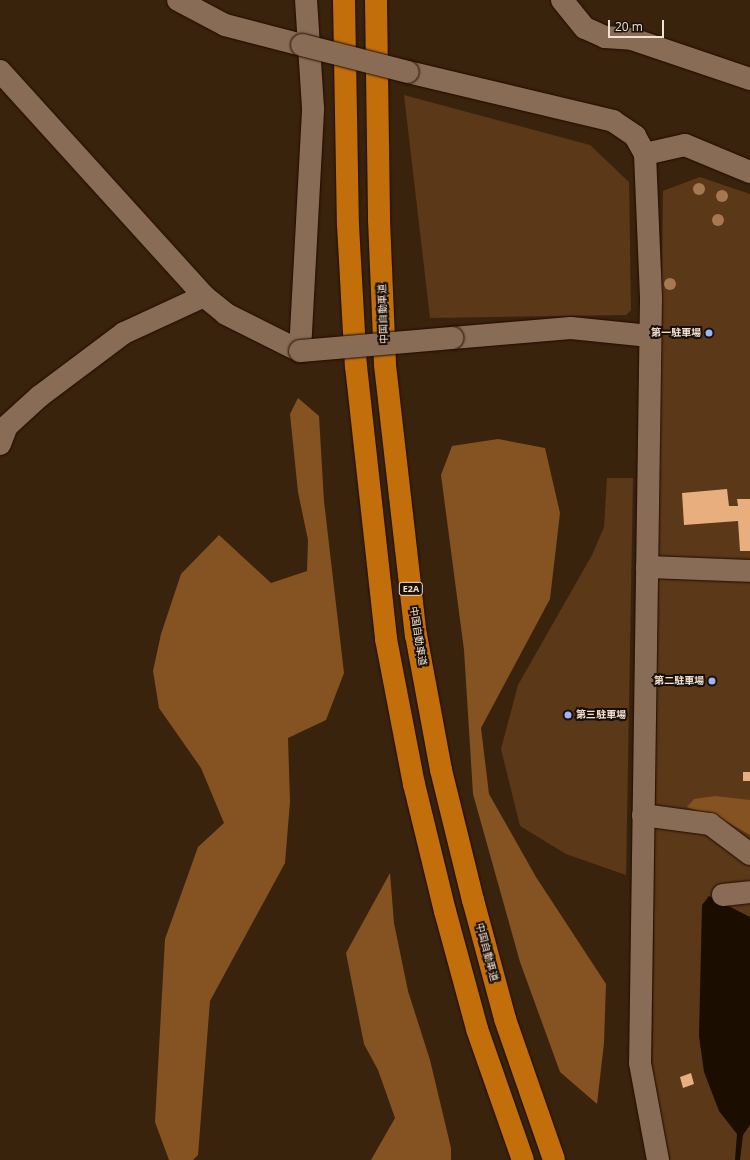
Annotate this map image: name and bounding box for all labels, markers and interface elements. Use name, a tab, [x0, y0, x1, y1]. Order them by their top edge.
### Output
scale bar	[610, 12, 666, 38]
text: 20 m	[615, 18, 643, 35]
street label: 中国自動車道	[376, 284, 390, 344]
place label: 第一駐車場	[651, 327, 701, 339]
marker: 第一駐車場	[704, 328, 714, 338]
road number: E2A	[398, 582, 424, 596]
street label: 中国自動車道	[407, 605, 429, 667]
place label: 第二駐車場	[654, 675, 704, 687]
marker: 第二駐車場	[707, 676, 717, 686]
place label: 第三駐車場	[576, 709, 626, 721]
marker: 第三駐車場	[563, 710, 573, 720]
street label: 中国自動車道	[473, 921, 501, 983]

